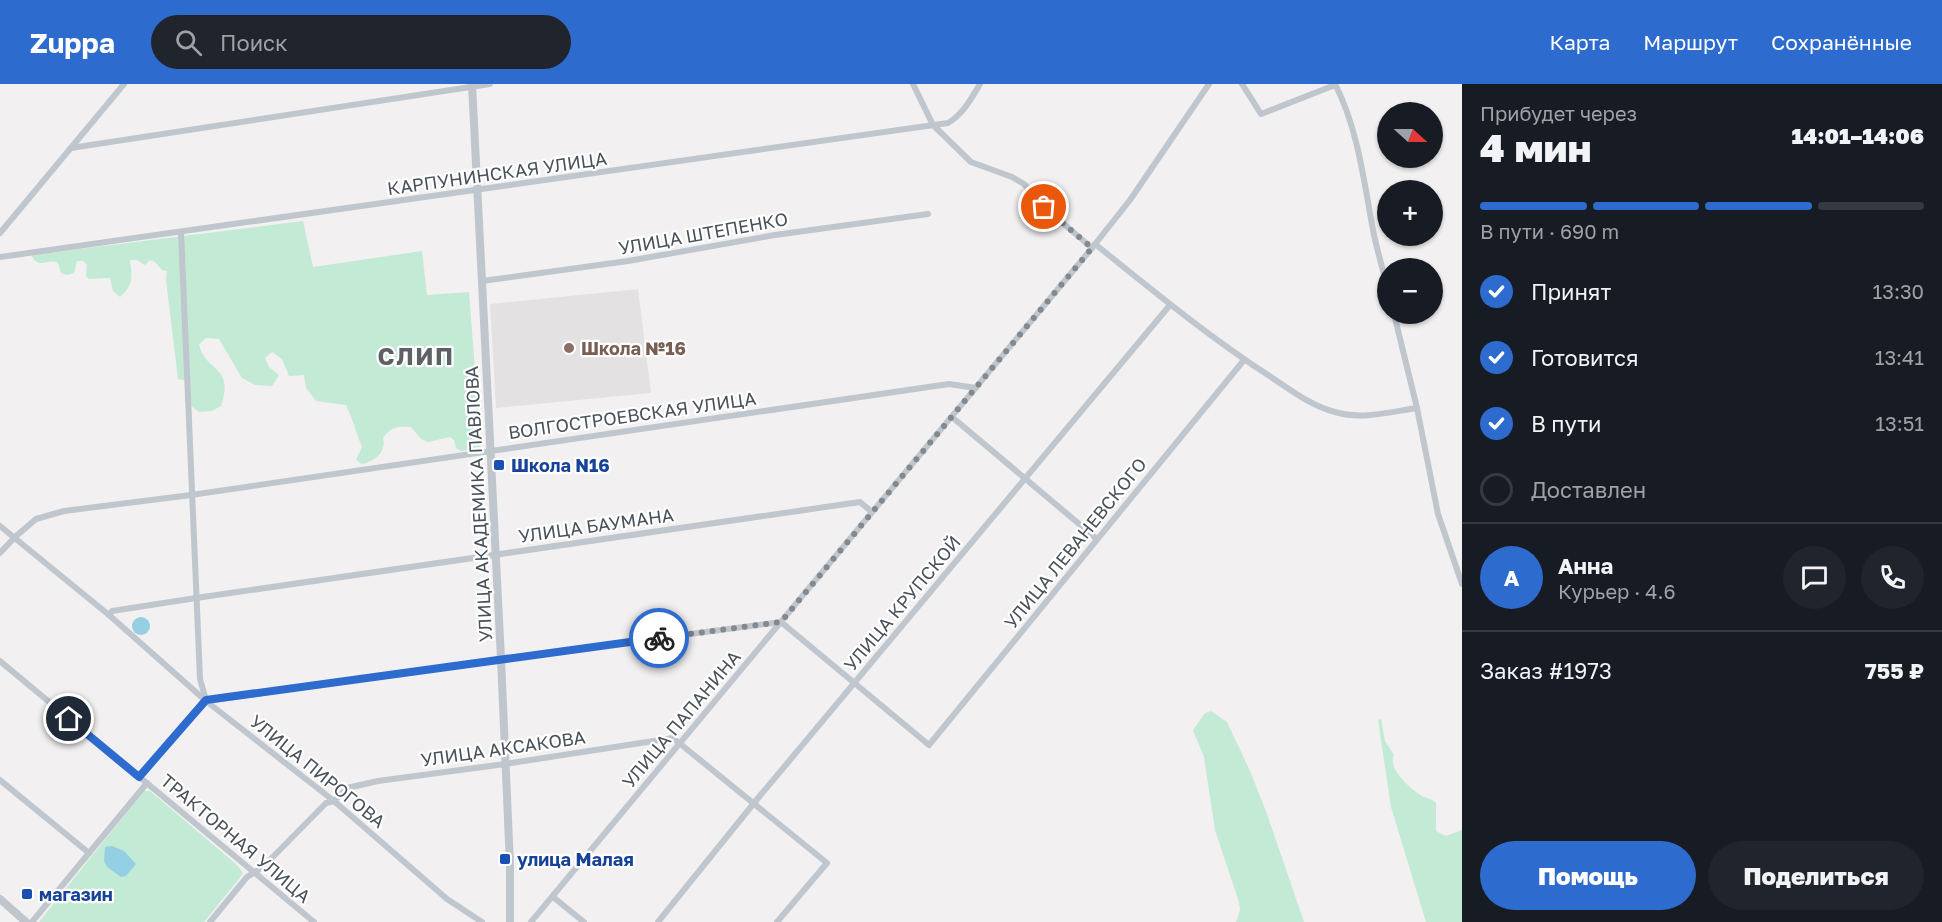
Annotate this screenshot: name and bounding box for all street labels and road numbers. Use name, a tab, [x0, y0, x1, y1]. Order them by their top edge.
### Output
street label: КАРПУНИНСКАЯ УЛИЦА	[386, 147, 608, 199]
street label: УЛИЦА ШТЕПЕНКО	[617, 207, 789, 259]
street label: УЛИЦА АКАДЕМИКА ПАВЛОВА	[460, 365, 496, 643]
street label: ВОЛГОСТРОЕВСКАЯ УЛИЦА	[507, 387, 757, 443]
street label: УЛИЦА ЛЕВАНЕВСКОГО	[999, 453, 1151, 633]
street label: УЛИЦА БАУМАНА	[517, 503, 675, 547]
street label: УЛИЦА КРУПСКОЙ	[839, 531, 965, 675]
street label: УЛИЦА ПАПАНИНА	[617, 646, 745, 792]
street label: УЛИЦА ПИРОГОВА	[246, 710, 390, 832]
street label: УЛИЦА АКСАКОВА	[419, 726, 587, 770]
street label: ТРАКТОРНАЯ УЛИЦА	[157, 769, 315, 907]

